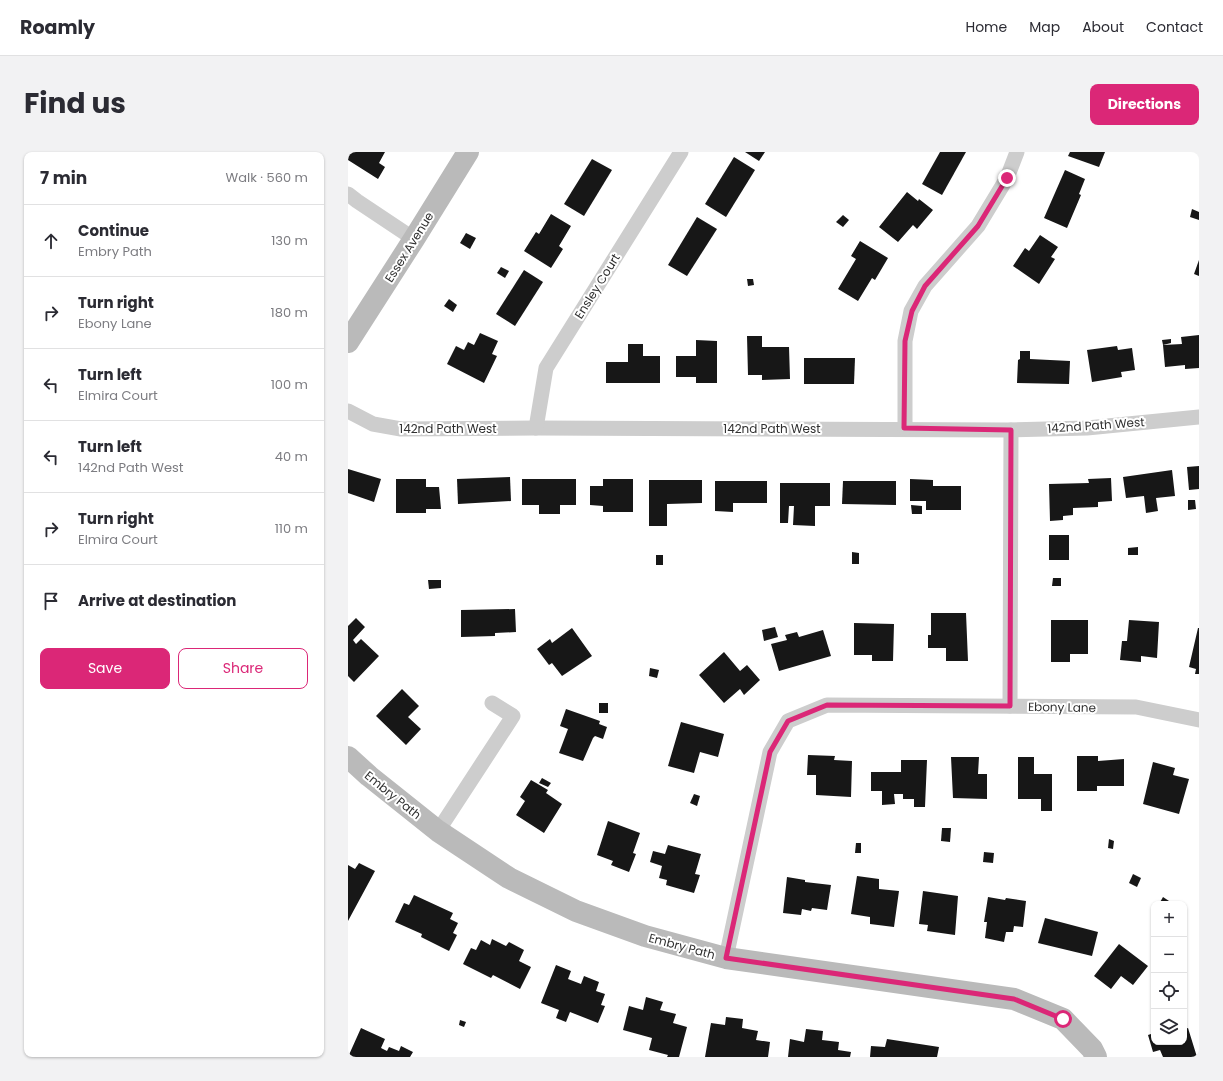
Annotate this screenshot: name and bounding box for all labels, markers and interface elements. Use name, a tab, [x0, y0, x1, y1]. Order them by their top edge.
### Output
text: Roamly	[20, 14, 95, 41]
text: Home	[965, 17, 1007, 37]
text: Map	[1029, 17, 1060, 37]
text: About	[1082, 17, 1124, 37]
text: Contact	[1146, 17, 1203, 37]
text: Find us	[24, 84, 126, 123]
button: Directions	[1090, 84, 1199, 125]
text: 7 min	[40, 166, 87, 190]
text: Walk · 560 m	[225, 168, 308, 187]
route end	[998, 169, 1016, 187]
street label: Essex Avenue	[381, 209, 437, 285]
text: Continue	[78, 220, 149, 241]
icon: ahead	[40, 230, 62, 252]
text: 130 m	[271, 231, 308, 250]
text: Embry Path	[78, 242, 152, 261]
street label: Ensley Court	[570, 250, 624, 322]
text: Turn right	[78, 292, 154, 313]
icon: right	[40, 302, 62, 324]
text: 180 m	[271, 303, 308, 322]
text: Ebony Lane	[78, 314, 152, 333]
text: Turn left	[78, 364, 142, 385]
icon: left	[40, 374, 62, 396]
text: 100 m	[271, 375, 308, 394]
text: Elmira Court	[78, 386, 158, 405]
street label: 142nd Path West	[1047, 413, 1145, 437]
street label: 142nd Path West	[399, 420, 497, 437]
street label: 142nd Path West	[723, 420, 821, 437]
text: Turn left	[78, 436, 142, 457]
icon: left	[40, 446, 62, 468]
text: 40 m	[275, 447, 308, 466]
text: 142nd Path West	[78, 458, 184, 477]
text: Turn right	[78, 508, 154, 529]
icon: right	[40, 518, 62, 540]
text: 110 m	[275, 519, 308, 538]
text: Elmira Court	[78, 530, 158, 549]
icon: arrive	[40, 590, 62, 612]
text: Arrive at destination	[78, 590, 236, 611]
button: Save	[40, 648, 170, 689]
button: Share	[178, 648, 308, 689]
street label: Ebony Lane	[1028, 698, 1096, 716]
street label: Embry Path	[361, 767, 425, 823]
map controls	[1151, 901, 1187, 1045]
button: +	[1151, 901, 1187, 937]
street label: Embry Path	[647, 929, 717, 963]
button: −	[1151, 937, 1187, 973]
button: locate	[1151, 973, 1187, 1009]
button: layers	[1151, 1009, 1187, 1045]
route start	[1054, 1010, 1072, 1028]

